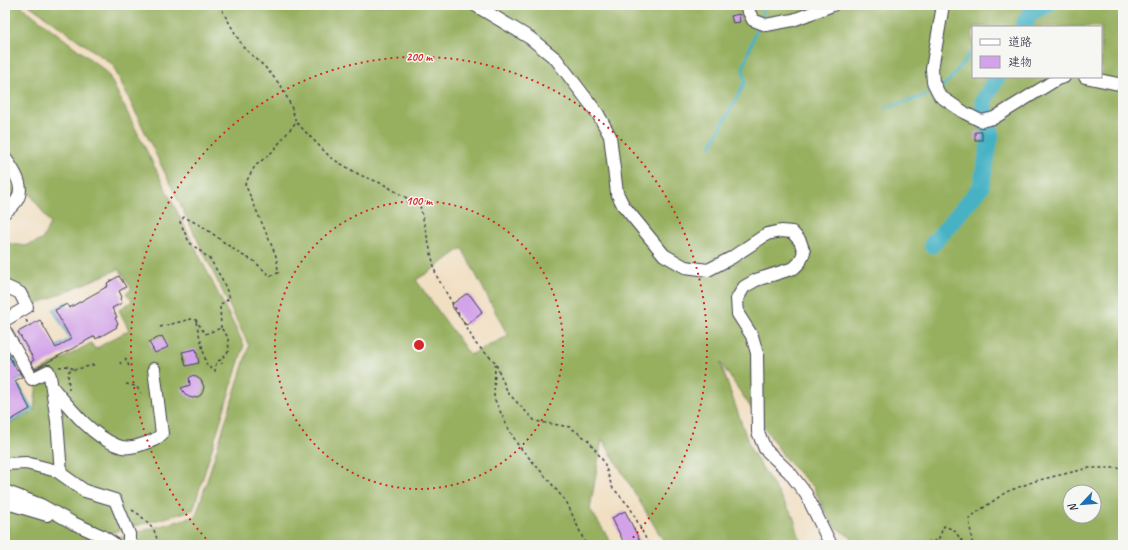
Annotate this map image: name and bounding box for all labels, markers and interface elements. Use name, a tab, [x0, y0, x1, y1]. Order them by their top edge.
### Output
legend	[972, 26, 1102, 78]
text: 道路	[1008, 34, 1032, 50]
text: 200 m	[406, 49, 433, 65]
text: 建物	[1008, 54, 1032, 70]
text: 100 m	[406, 193, 433, 209]
centre of rings	[412, 338, 426, 352]
north arrow	[1062, 484, 1102, 524]
text: N	[1064, 500, 1081, 515]

